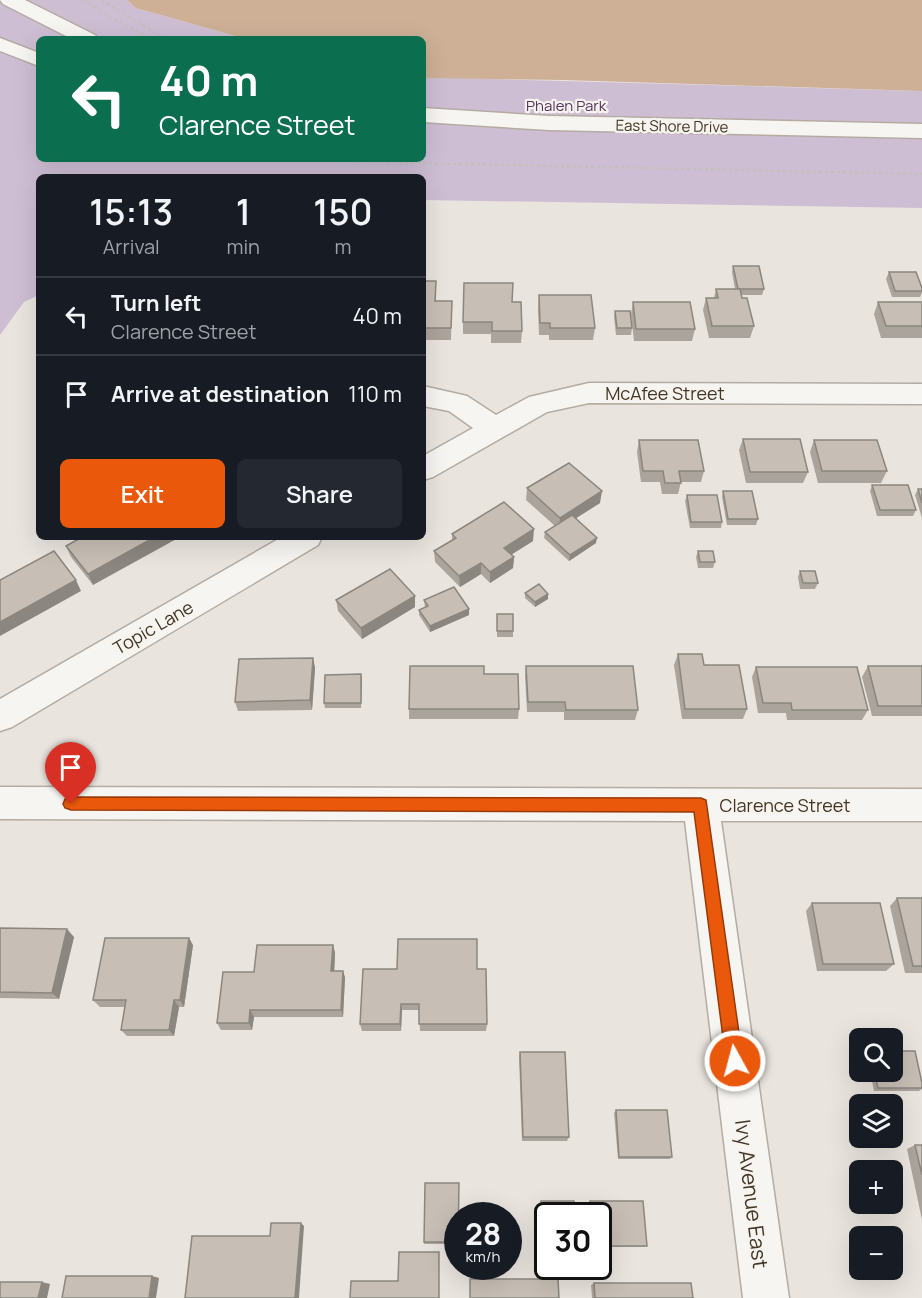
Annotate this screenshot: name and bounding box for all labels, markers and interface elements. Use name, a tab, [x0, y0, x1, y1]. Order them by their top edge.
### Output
text: 40 m	[159, 51, 258, 109]
icon: left	[60, 60, 138, 138]
park label: Phalen Park	[526, 95, 607, 116]
text: Clarence Street	[159, 106, 355, 143]
street label: East Shore Drive	[615, 115, 729, 137]
text: 15:13	[89, 187, 173, 236]
text: 1	[236, 187, 251, 236]
text: 150	[313, 187, 373, 236]
text: Arrival	[103, 233, 160, 260]
text: min	[226, 233, 260, 260]
text: m	[335, 233, 351, 260]
text: Turn left	[111, 288, 201, 318]
icon: left	[60, 300, 93, 333]
text: 40 m	[353, 301, 402, 331]
text: Clarence Street	[111, 318, 257, 345]
icon: arrive	[60, 378, 93, 411]
text: Arrive at destination	[111, 379, 329, 409]
text: 110 m	[348, 379, 402, 409]
street label: McAfee Street	[605, 381, 725, 405]
button: Exit	[60, 459, 225, 528]
button: Share	[237, 459, 402, 528]
street label: Topic Lane	[109, 594, 197, 660]
pin	[45, 742, 96, 804]
icon: arrive	[54, 751, 87, 784]
street label: Clarence Street	[720, 793, 850, 817]
map controls	[849, 1028, 903, 1280]
button: search	[849, 1028, 903, 1082]
position arrow	[703, 1029, 767, 1093]
button: layers	[849, 1094, 903, 1148]
street label: Ivy Avenue East	[729, 1118, 775, 1270]
button: +	[849, 1160, 903, 1214]
speed limit sign: 30	[534, 1202, 612, 1280]
text: 28	[465, 1213, 501, 1254]
button: −	[849, 1226, 903, 1280]
text: km/h	[466, 1246, 500, 1267]

